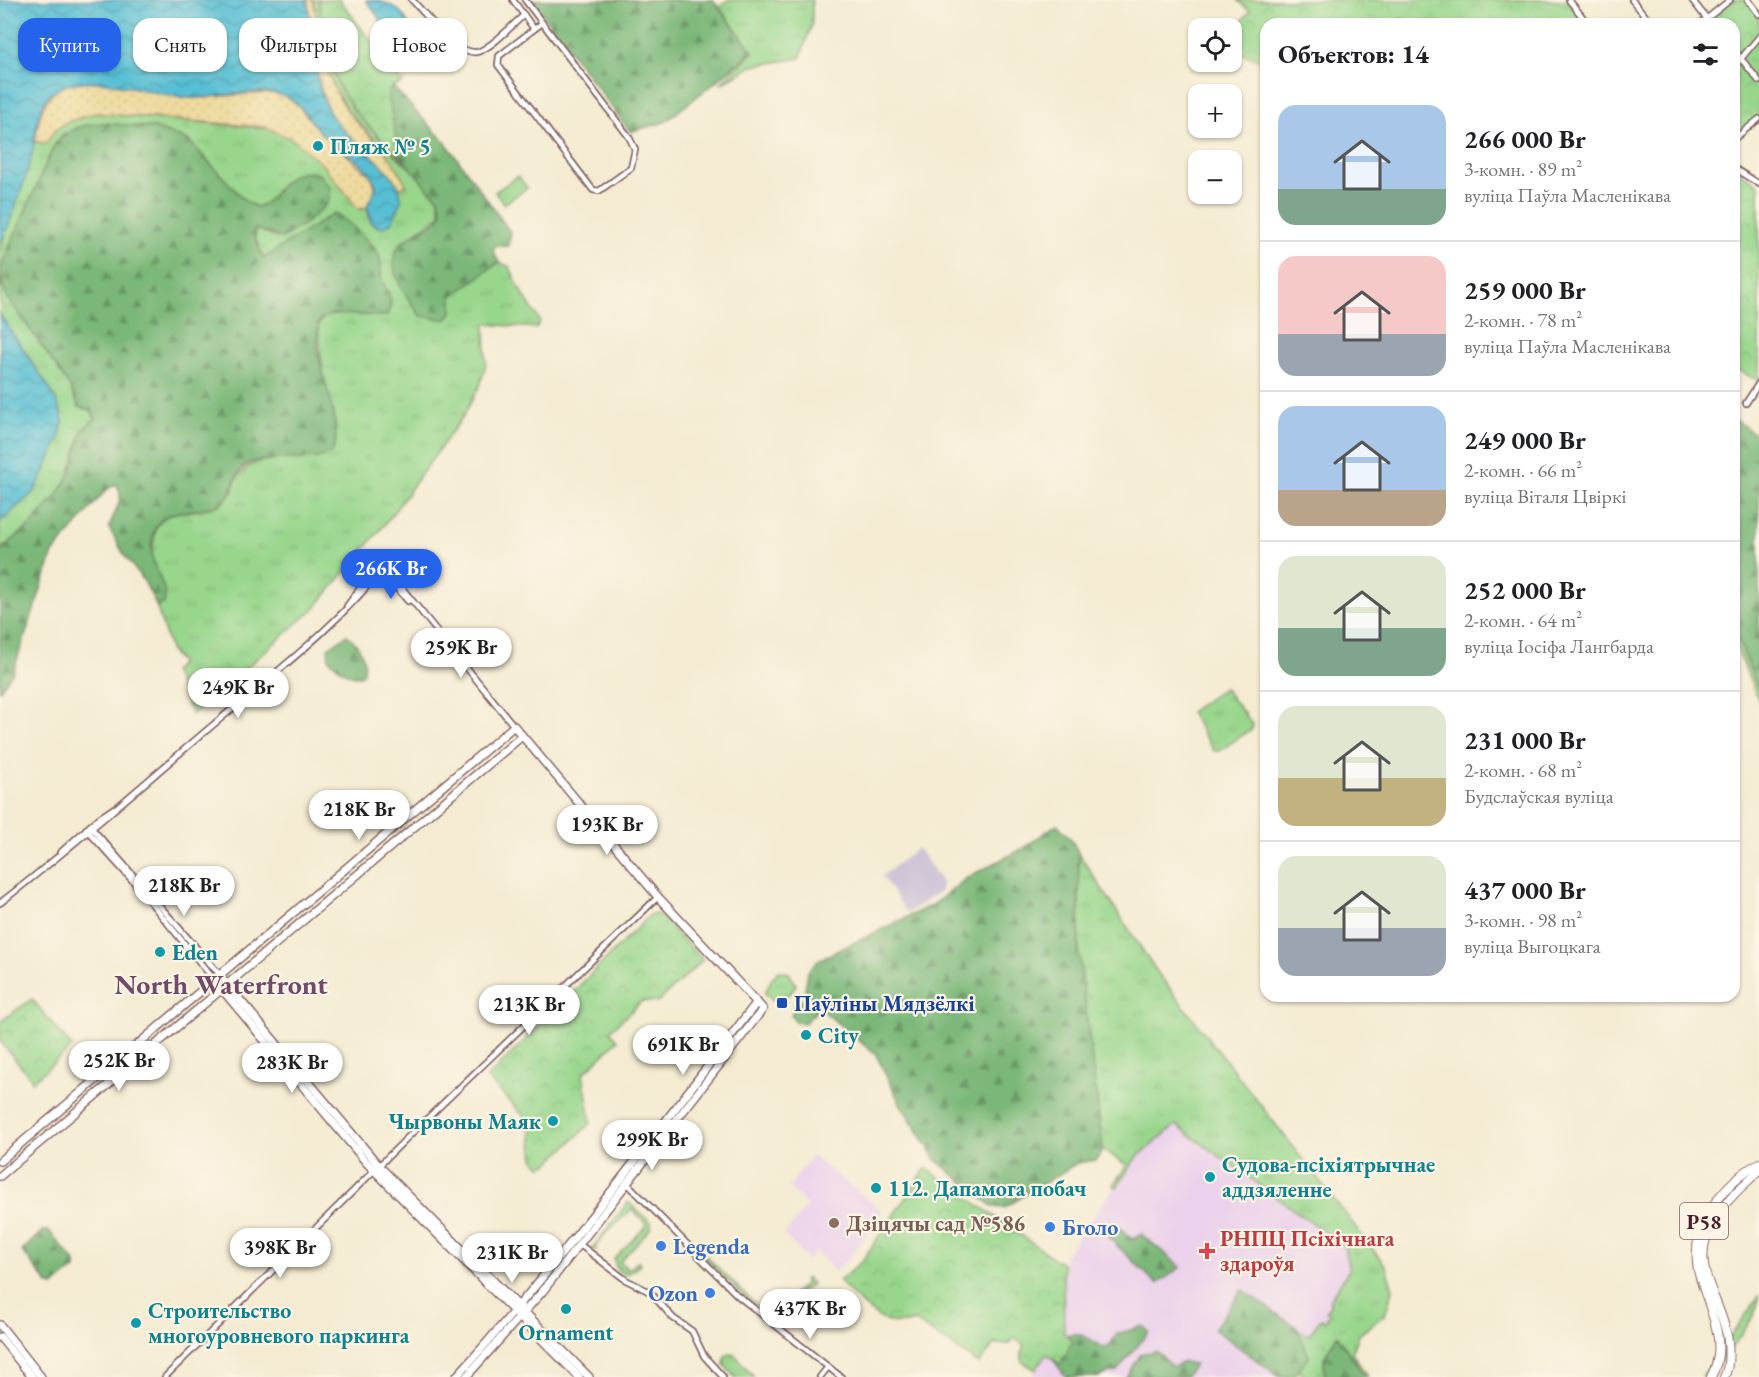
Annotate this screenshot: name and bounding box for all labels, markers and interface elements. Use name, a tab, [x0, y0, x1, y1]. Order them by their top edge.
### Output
chip: Купить	[18, 18, 121, 72]
chip: Снять	[133, 18, 227, 72]
chip: Фильтры	[239, 18, 358, 72]
chip: Новое	[370, 18, 467, 72]
map controls	[1188, 18, 1242, 204]
button: locate	[1188, 18, 1242, 72]
text: Объектов: 14	[1278, 37, 1429, 71]
icon: filters	[1689, 38, 1722, 71]
button: +	[1188, 84, 1242, 138]
text: 266 000 Br	[1464, 122, 1586, 156]
icon: home	[1326, 129, 1398, 201]
place label: Пляж № 5	[330, 132, 431, 161]
marker: Пляж № 5	[311, 139, 325, 153]
button: −	[1188, 150, 1242, 204]
text: 3-комн. · 89 m²	[1464, 156, 1582, 182]
text: вуліца Паўла Масленікава	[1464, 182, 1671, 208]
text: 259 000 Br	[1464, 273, 1586, 307]
icon: home	[1326, 280, 1398, 352]
text: 2-комн. · 78 m²	[1464, 307, 1582, 333]
text: вуліца Паўла Масленікава	[1464, 333, 1671, 359]
text: 249 000 Br	[1464, 423, 1586, 457]
icon: home	[1326, 430, 1398, 502]
text: 2-комн. · 66 m²	[1464, 457, 1582, 483]
text: вуліца Віталя Цвіркі	[1464, 483, 1626, 509]
pin: 266K Br	[336, 549, 446, 600]
text: 266K Br	[355, 555, 427, 581]
text: 252 000 Br	[1464, 573, 1586, 607]
icon: home	[1326, 580, 1398, 652]
text: 2-комн. · 64 m²	[1464, 607, 1582, 633]
pin: 259K Br	[406, 628, 516, 679]
text: вуліца Іосіфа Лангбарда	[1464, 633, 1654, 659]
text: 259K Br	[425, 634, 497, 660]
pin: 249K Br	[183, 668, 293, 719]
text: 249K Br	[202, 674, 274, 700]
text: 231 000 Br	[1464, 723, 1586, 757]
icon: home	[1326, 730, 1398, 802]
text: 2-комн. · 68 m²	[1464, 757, 1582, 783]
text: Будслаўская вуліца	[1464, 783, 1614, 809]
pin: 218K Br	[304, 790, 414, 841]
text: 218K Br	[323, 796, 395, 822]
pin: 193K Br	[552, 805, 662, 856]
text: 193K Br	[571, 811, 643, 837]
pin: 218K Br	[129, 866, 239, 917]
text: 218K Br	[148, 872, 220, 898]
text: 437 000 Br	[1464, 873, 1586, 907]
icon: home	[1326, 880, 1398, 952]
text: 3-комн. · 98 m²	[1464, 907, 1582, 933]
text: вуліца Выгоцкага	[1464, 933, 1601, 959]
place label: Eden	[172, 938, 219, 967]
marker: Eden	[153, 945, 167, 959]
district label: North Waterfront	[114, 966, 328, 1002]
pin: 213K Br	[474, 985, 584, 1036]
place label: Паўліны Мядзёлкі	[794, 989, 975, 1018]
text: 213K Br	[493, 991, 565, 1017]
marker: Паўліны Мядзёлкі	[775, 996, 789, 1010]
place label: City	[818, 1021, 859, 1050]
pin: 691K Br	[628, 1025, 738, 1076]
marker: City	[799, 1028, 813, 1042]
text: 691K Br	[647, 1031, 719, 1057]
pin: 252K Br	[64, 1041, 174, 1092]
pin: 283K Br	[237, 1043, 347, 1094]
text: 252K Br	[83, 1047, 155, 1073]
text: 283K Br	[256, 1049, 328, 1075]
place label: Чырвоны Маяк	[388, 1107, 542, 1136]
marker: Чырвоны Маяк	[546, 1114, 560, 1128]
pin: 299K Br	[597, 1120, 707, 1171]
text: 299K Br	[616, 1126, 688, 1152]
place label: Судова-псіхіятрычнае аддзяленне	[1222, 1150, 1435, 1204]
marker: Судова-псіхіятрычнае аддзяленне	[1203, 1170, 1217, 1184]
place label: 112. Дапамога побач	[888, 1174, 1086, 1203]
marker: 112. Дапамога побач	[869, 1181, 883, 1195]
road number: Р58	[1680, 1203, 1728, 1239]
place label: Дзіцячы сад №586	[846, 1209, 1026, 1238]
place label: Бголо	[1062, 1213, 1118, 1242]
marker: Дзіцячы сад №586	[827, 1216, 841, 1230]
marker: Бголо	[1043, 1220, 1057, 1234]
place label: РНПЦ Псіхічнага здароўя	[1220, 1224, 1395, 1278]
pin: 398K Br	[225, 1228, 335, 1279]
place label: Legenda	[673, 1232, 750, 1261]
pin: 231K Br	[457, 1233, 567, 1284]
text: 398K Br	[244, 1234, 316, 1260]
text: 231K Br	[476, 1239, 548, 1265]
marker: Legenda	[654, 1239, 668, 1253]
marker: РНПЦ Псіхічнага здароўя	[1198, 1242, 1216, 1260]
place label: Ozon	[648, 1279, 699, 1308]
marker: Ozon	[703, 1286, 717, 1300]
pin: 437K Br	[755, 1289, 865, 1340]
text: 437K Br	[774, 1295, 846, 1321]
place label: Строительство многоуровневого паркинга	[148, 1296, 410, 1350]
marker: Ornament	[559, 1302, 573, 1316]
marker: Строительство многоуровневого паркинга	[129, 1316, 143, 1330]
place label: Ornament	[518, 1318, 614, 1347]

